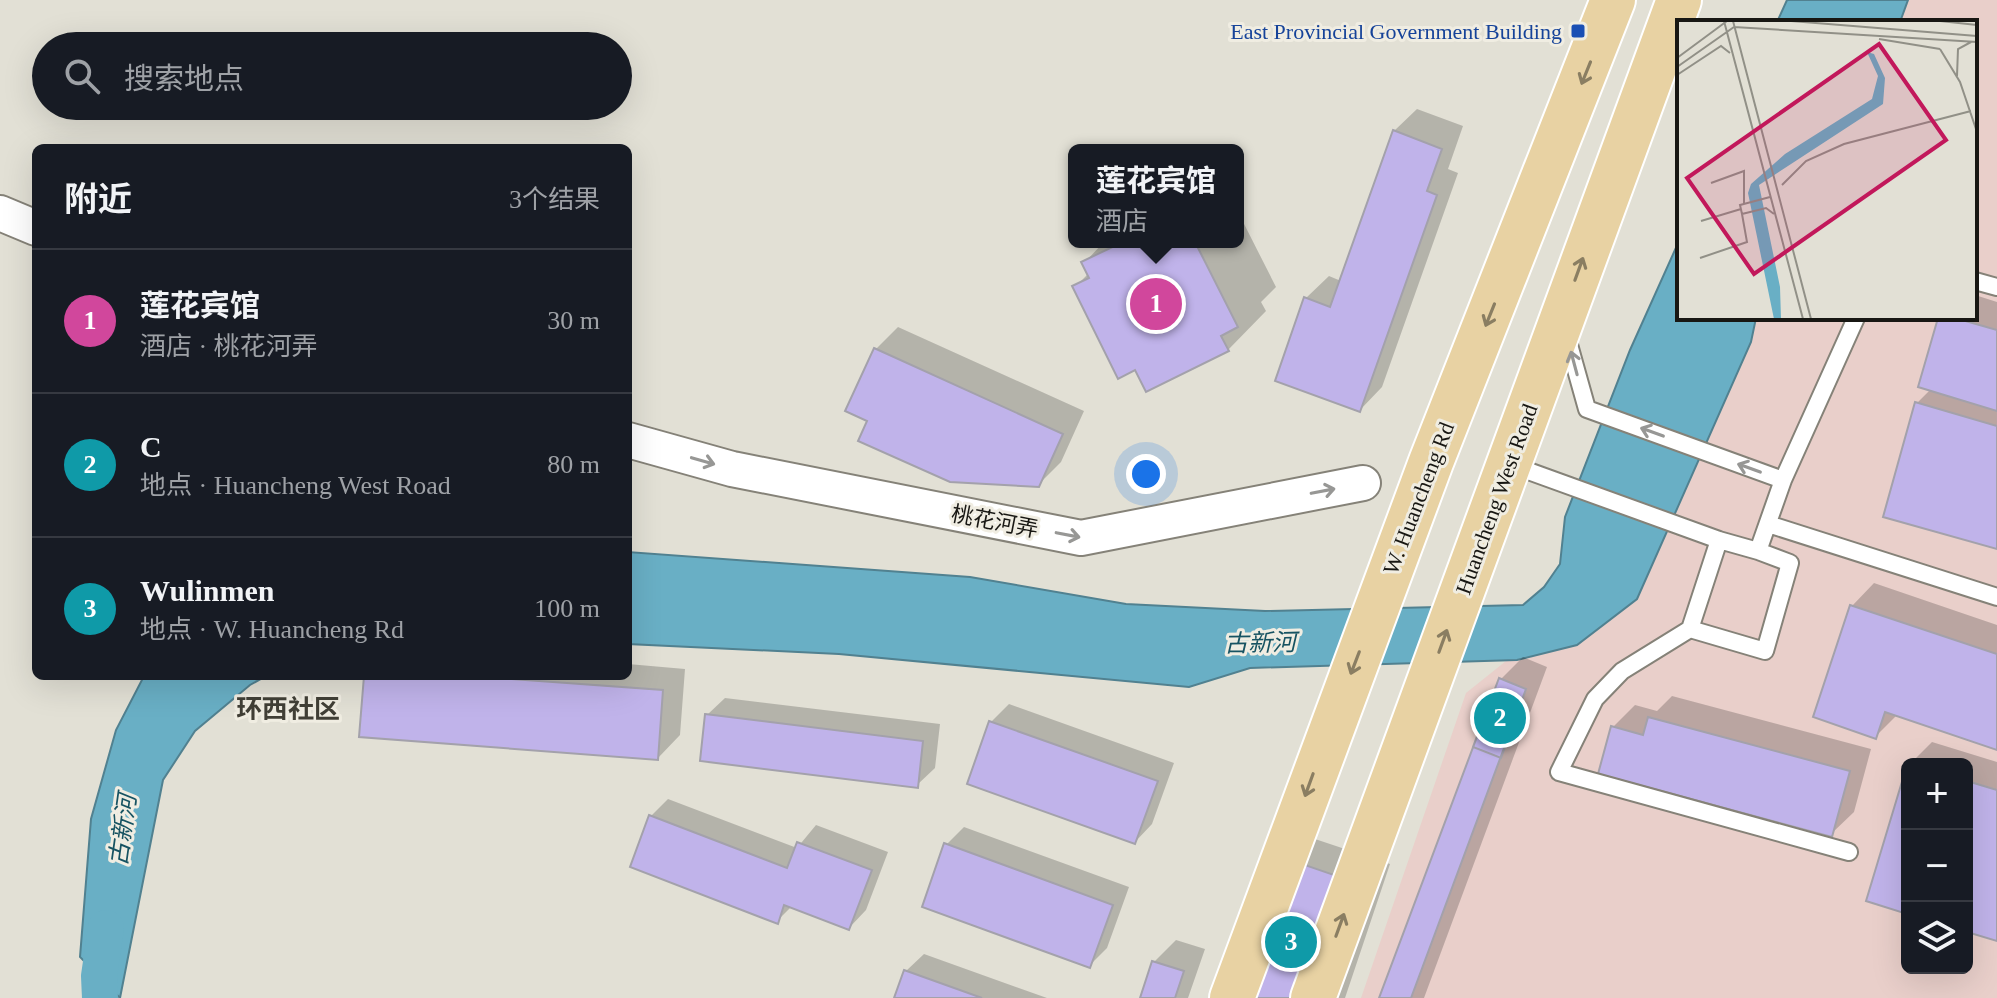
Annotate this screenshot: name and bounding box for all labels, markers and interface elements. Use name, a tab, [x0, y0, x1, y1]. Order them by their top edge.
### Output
place label: East Provincial Government Building	[1230, 19, 1562, 44]
inset map	[1677, 20, 1977, 320]
marker: East Provincial Government Building	[1569, 22, 1587, 40]
search box	[32, 32, 632, 120]
icon: search	[60, 54, 104, 98]
one-way arrow	[1578, 60, 1592, 85]
text: 搜索地点	[124, 62, 244, 95]
popup	[1068, 144, 1244, 248]
text: 莲花宾馆	[1096, 164, 1216, 197]
text: 附近	[64, 181, 132, 218]
text: 3个结果	[509, 185, 600, 214]
text: 酒店	[1096, 207, 1148, 236]
one-way arrow	[1572, 257, 1587, 282]
pin: 1	[1130, 274, 1182, 334]
text: 莲花宾馆	[140, 289, 260, 322]
one-way arrow	[1482, 302, 1496, 327]
text: 1	[84, 306, 97, 335]
text: 30 m	[547, 306, 600, 335]
text: 酒店 · 桃花河弄	[140, 332, 318, 361]
one-way arrow	[1566, 350, 1581, 376]
street label: Huancheng West Road	[1450, 401, 1543, 598]
street label: W. Huancheng Rd	[1378, 418, 1459, 578]
one-way arrow	[1640, 424, 1665, 438]
text: C	[140, 430, 162, 463]
text: 2	[84, 450, 97, 479]
text: 80 m	[547, 450, 600, 479]
one-way arrow	[690, 454, 716, 469]
your location	[1126, 454, 1166, 494]
one-way arrow	[1738, 460, 1762, 474]
text: 地点 · Huancheng West Road	[140, 471, 451, 500]
one-way arrow	[1309, 482, 1335, 497]
street label: 桃花河弄	[949, 501, 1040, 542]
one-way arrow	[1054, 529, 1080, 544]
text: Wulinmen	[140, 574, 275, 607]
text: 3	[84, 594, 97, 623]
text: 100 m	[534, 594, 600, 623]
text: 地点 · W. Huancheng Rd	[140, 615, 404, 644]
water label: 古新河	[1224, 629, 1300, 657]
one-way arrow	[1437, 629, 1452, 654]
one-way arrow	[1347, 650, 1361, 675]
pin: 2	[1474, 688, 1526, 748]
district label: 环西社区	[236, 695, 340, 724]
map controls	[1901, 758, 1973, 974]
button: +	[1901, 758, 1973, 830]
one-way arrow	[1301, 772, 1316, 797]
water label: 古新河	[105, 789, 141, 867]
button: −	[1901, 830, 1973, 902]
button: layers	[1901, 902, 1973, 974]
pin: 3	[1265, 912, 1317, 972]
one-way arrow	[1334, 913, 1348, 938]

